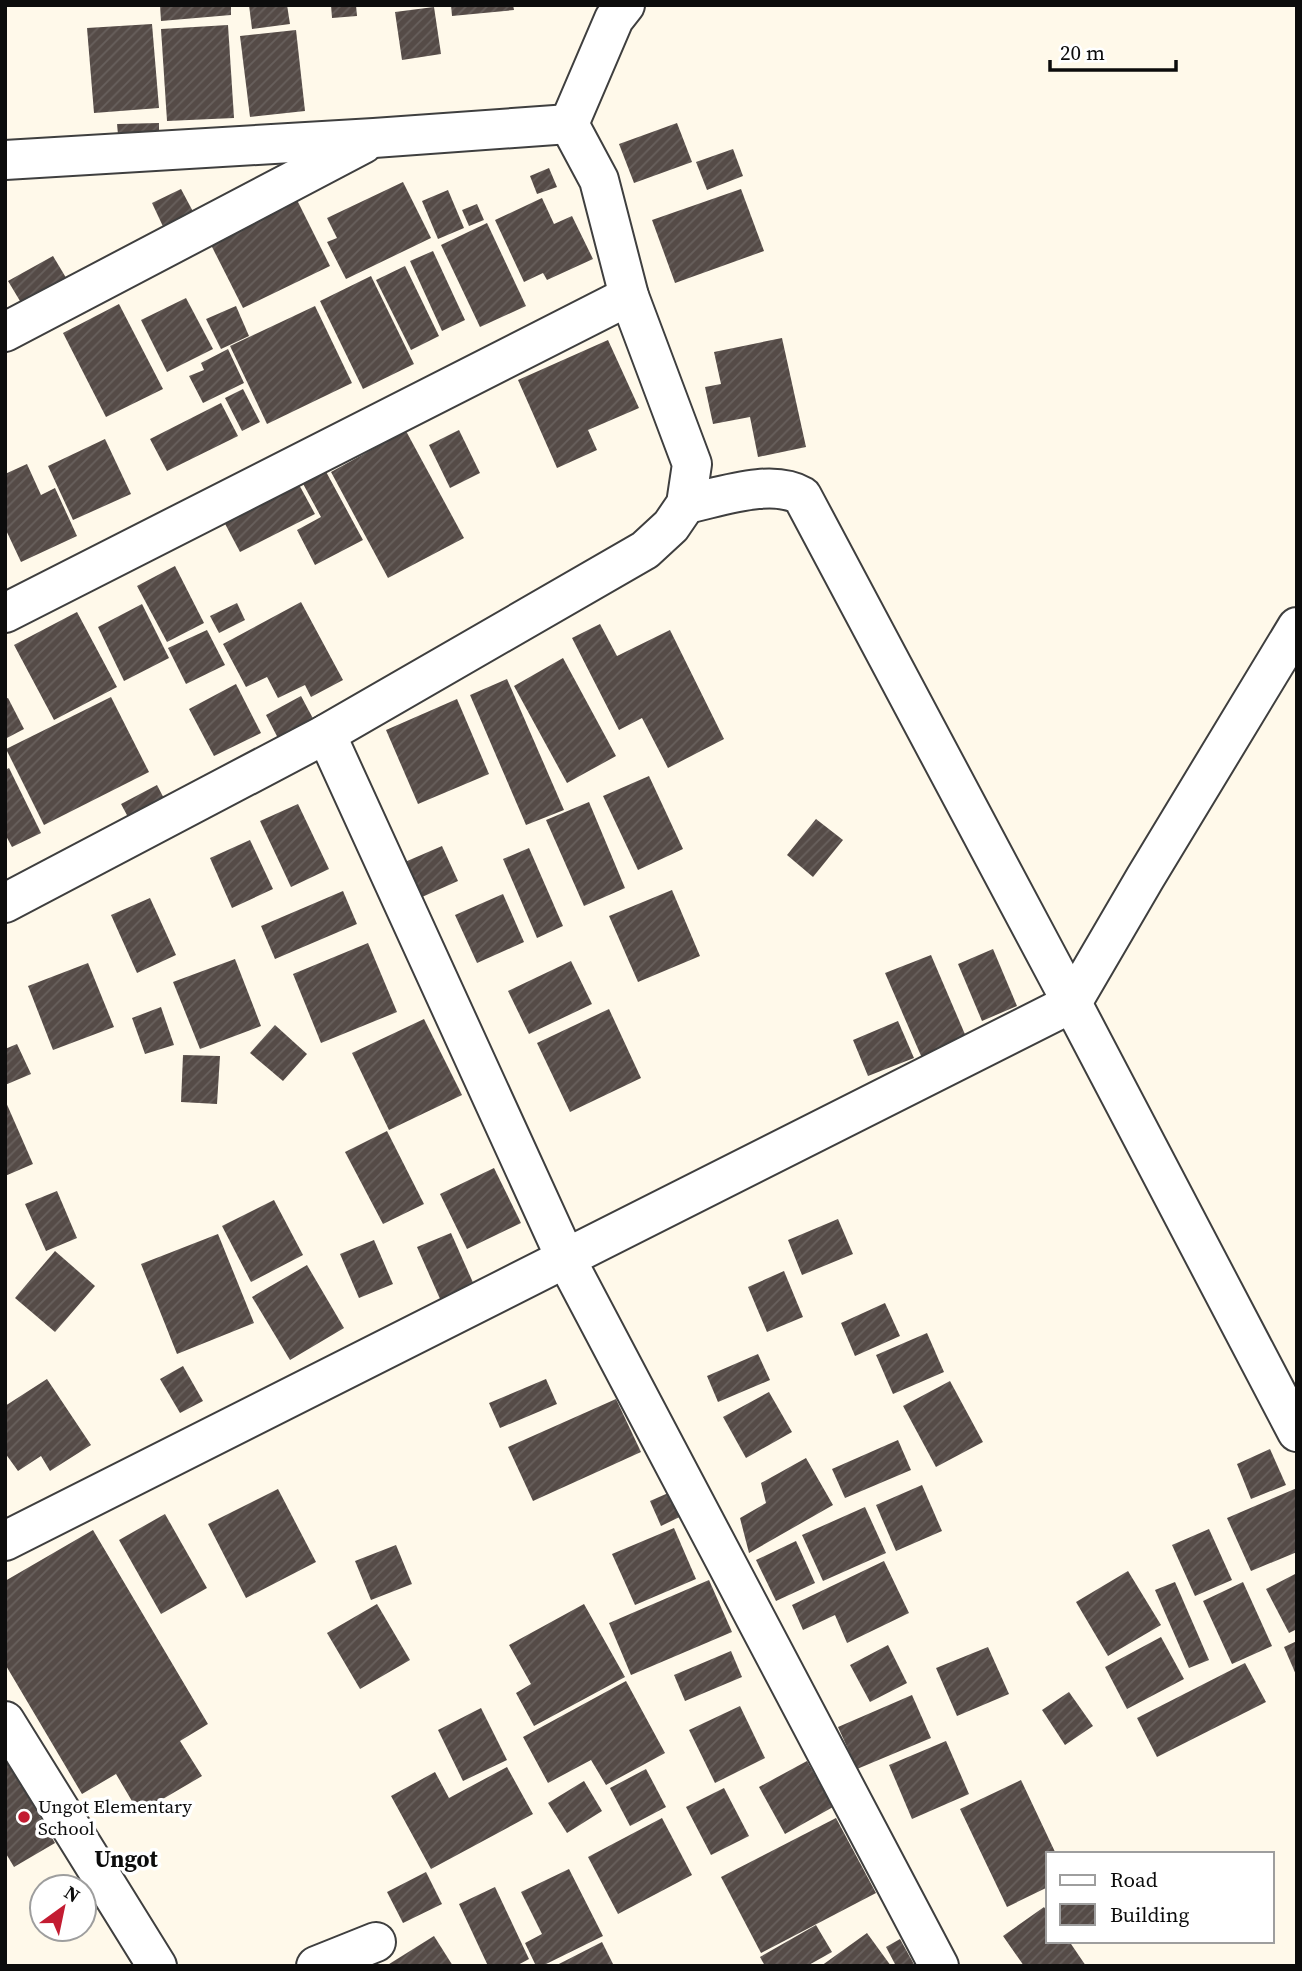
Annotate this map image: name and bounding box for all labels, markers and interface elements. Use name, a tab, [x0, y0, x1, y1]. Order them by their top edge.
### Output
scale bar	[1050, 28, 1176, 72]
text: 20 m	[1060, 38, 1105, 67]
place label: Ungot Elementary School	[38, 1793, 192, 1841]
marker: Ungot Elementary School	[16, 1809, 32, 1825]
district label: Ungot	[94, 1843, 159, 1875]
legend	[1046, 1852, 1274, 1943]
text: Road	[1110, 1865, 1158, 1894]
north arrow	[28, 1873, 98, 1943]
text: N	[59, 1879, 85, 1909]
text: Building	[1110, 1900, 1189, 1929]

